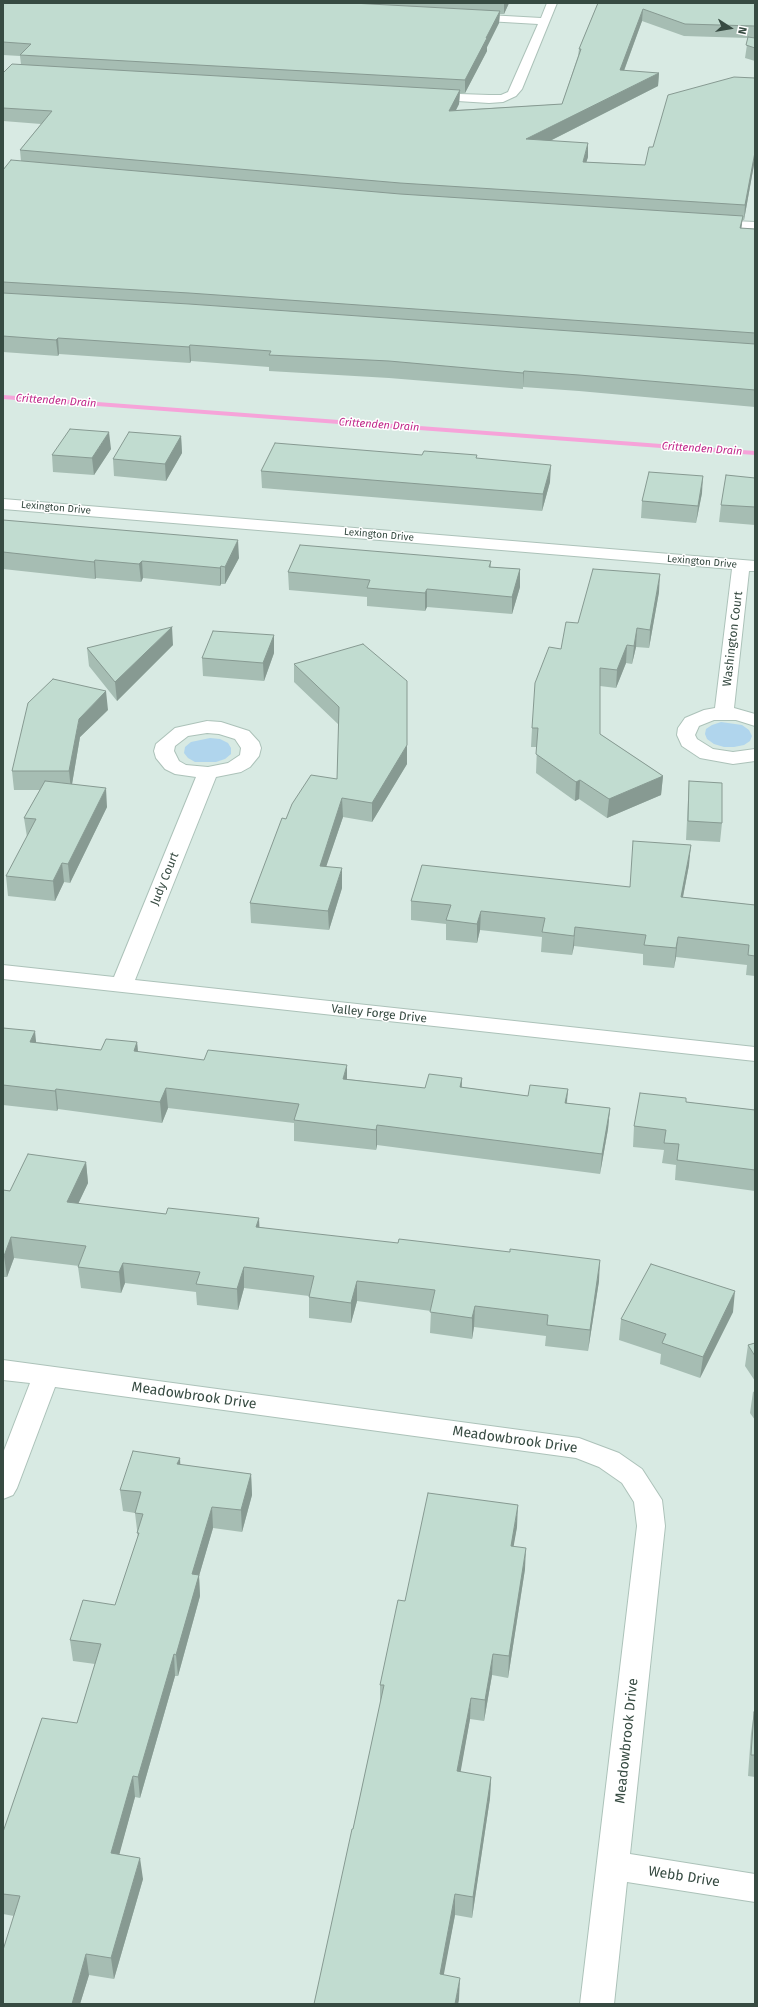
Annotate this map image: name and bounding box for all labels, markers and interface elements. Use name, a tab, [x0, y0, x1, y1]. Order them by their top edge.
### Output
north arrow	[710, 8, 750, 48]
text: N	[735, 26, 749, 36]
water label: Crittenden Drain	[15, 392, 97, 410]
water label: Crittenden Drain	[338, 416, 420, 434]
water label: Crittenden Drain	[661, 440, 743, 458]
street label: Lexington Drive	[21, 499, 91, 517]
street label: Lexington Drive	[344, 526, 414, 544]
street label: Lexington Drive	[667, 553, 737, 571]
street label: Washington Court	[720, 590, 746, 688]
street label: Judy Court	[148, 850, 182, 908]
street label: Valley Forge Drive	[331, 1002, 427, 1026]
street label: Meadowbrook Drive	[130, 1379, 258, 1413]
street label: Meadowbrook Drive	[451, 1423, 579, 1457]
street label: Meadowbrook Drive	[612, 1677, 642, 1805]
street label: Webb Drive	[647, 1863, 721, 1891]

